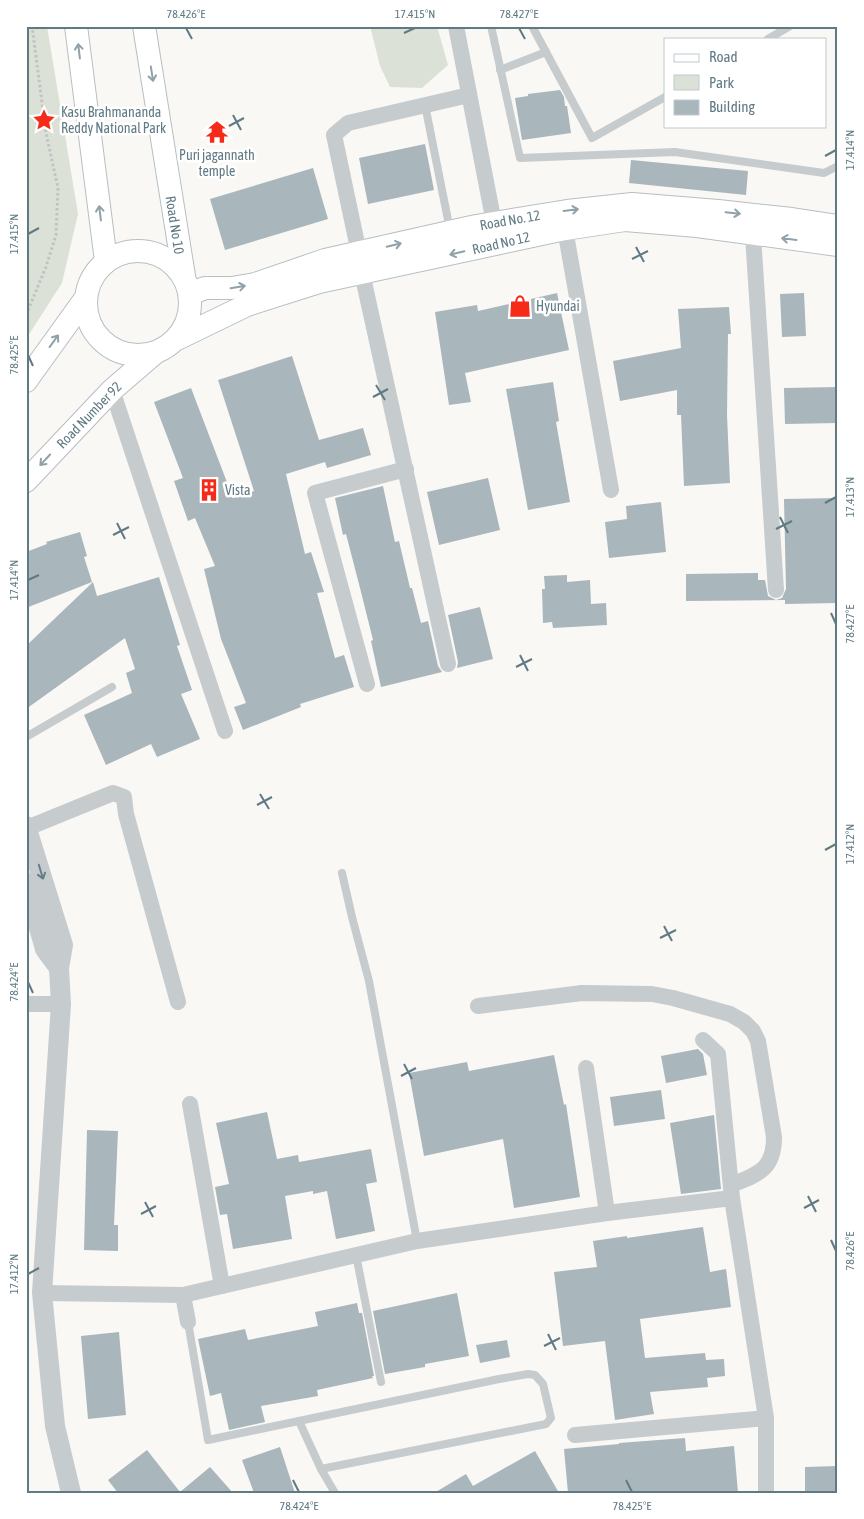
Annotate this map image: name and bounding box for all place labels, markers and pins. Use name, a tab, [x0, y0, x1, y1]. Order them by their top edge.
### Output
place label: Kasu Brahmananda Reddy National Park	[61, 104, 166, 136]
place icon: Kasu Brahmananda Reddy National Park	[31, 107, 57, 133]
temple icon: Puri jagannath temple	[204, 119, 230, 145]
place label: Puri jagannath temple	[179, 147, 255, 179]
shop icon: Hyundai	[507, 293, 533, 319]
place label: Hyundai	[536, 298, 580, 314]
building icon: Vista	[196, 477, 222, 503]
place label: Vista	[225, 482, 251, 498]

